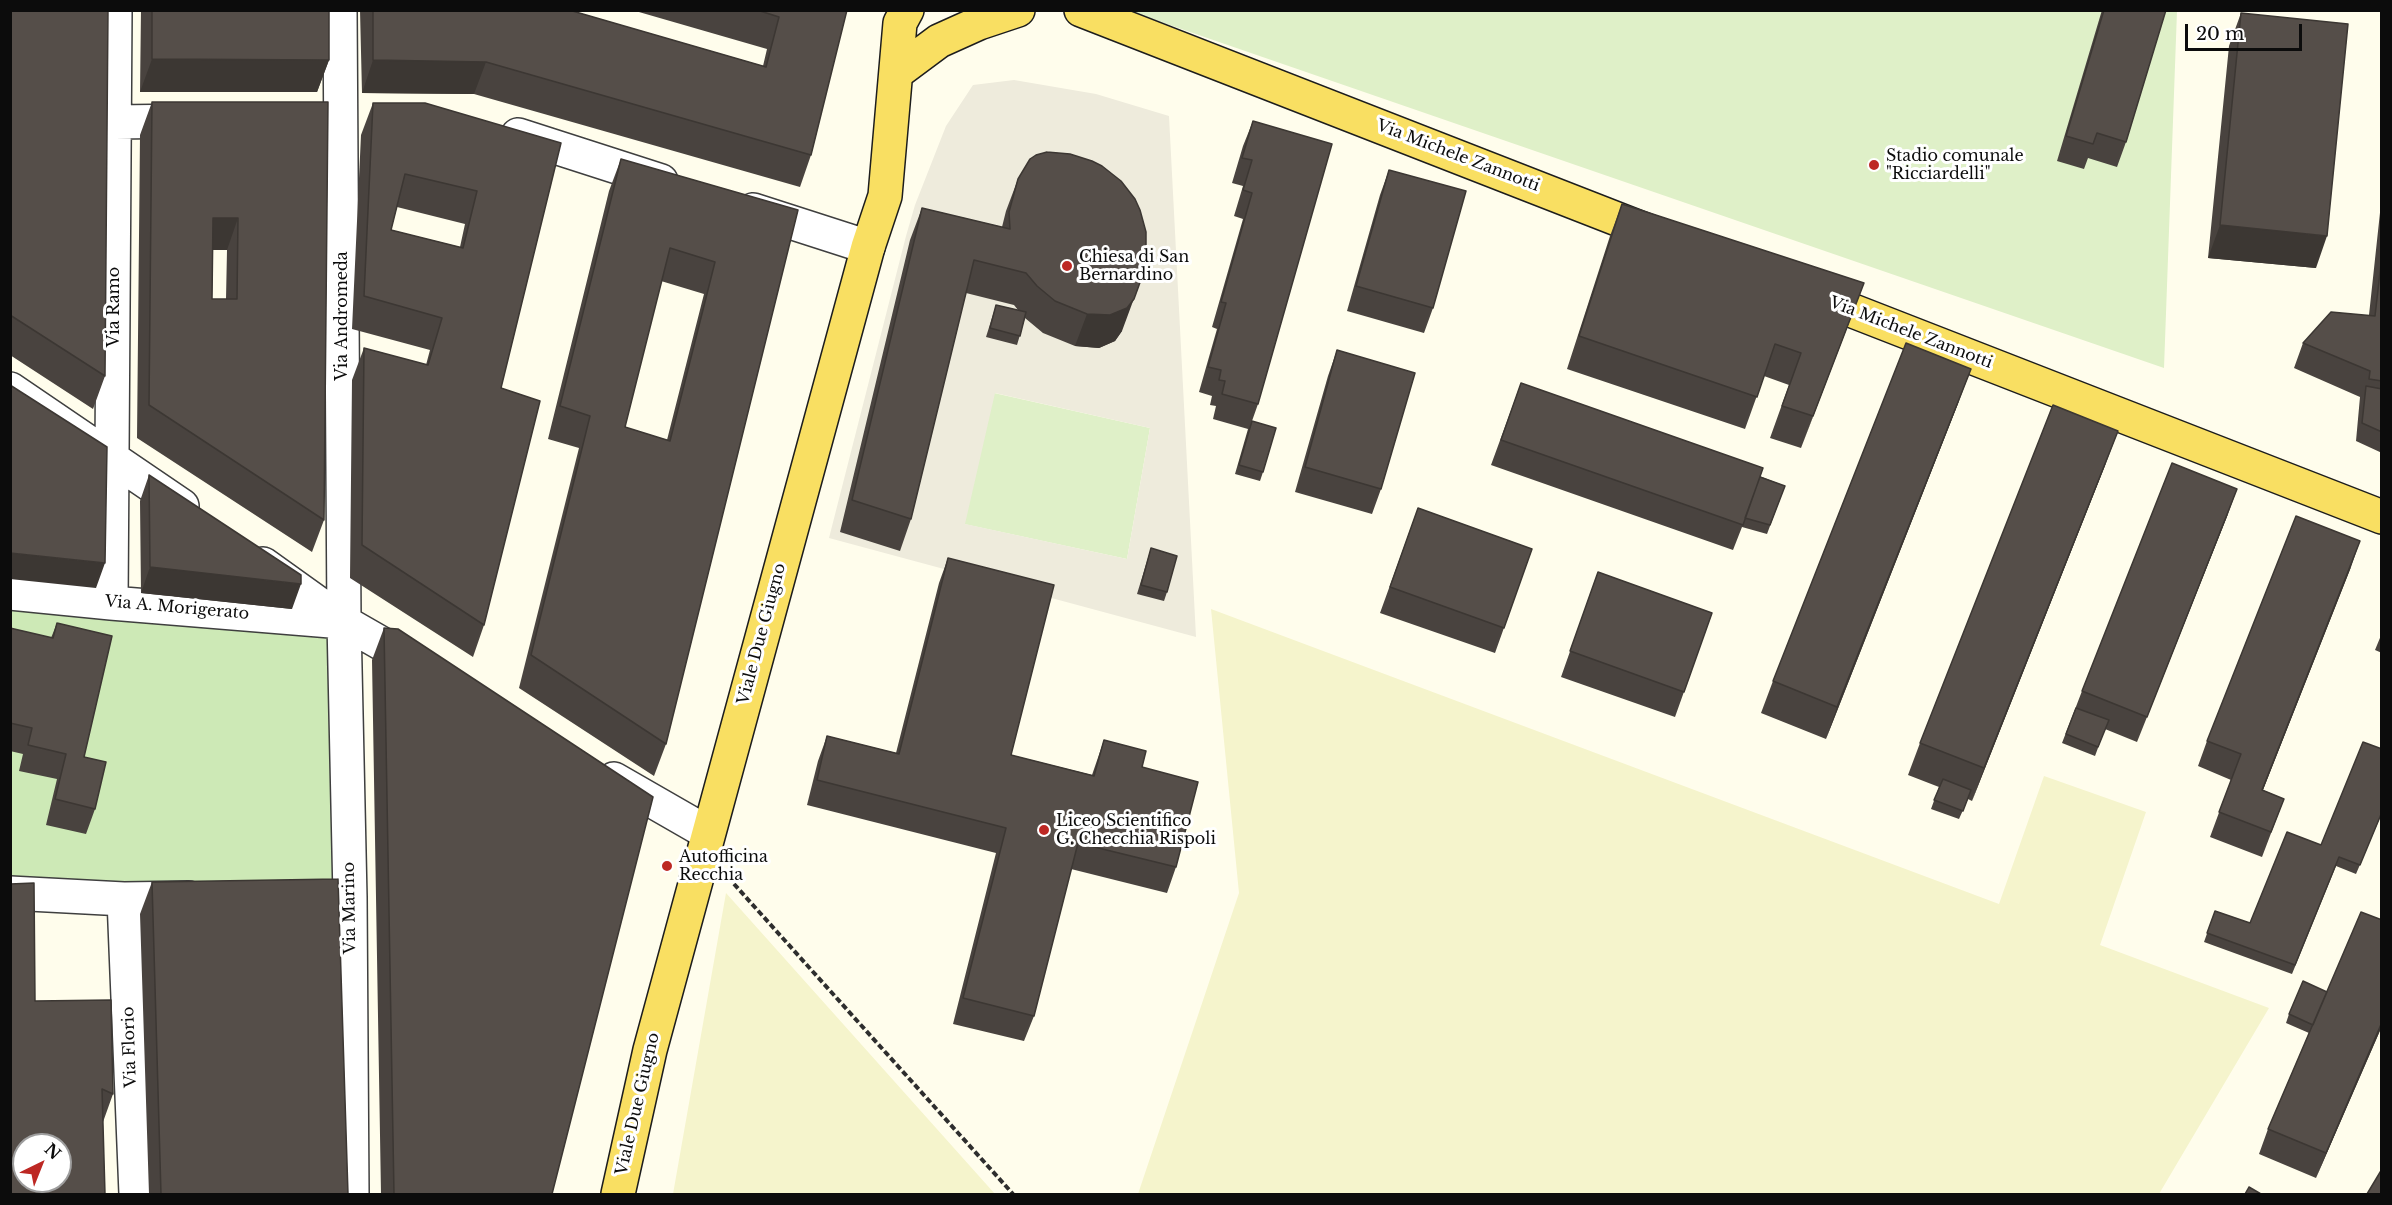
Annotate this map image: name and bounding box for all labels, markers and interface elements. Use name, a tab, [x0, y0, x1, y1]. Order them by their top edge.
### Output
scale bar	[2188, 12, 2305, 50]
text: 20 m	[2196, 23, 2244, 45]
street label: Via Michele Zannotti	[1374, 116, 1542, 196]
place label: Stadio comunale "Ricciardelli"	[1886, 146, 2024, 184]
marker: Stadio comunale "Ricciardelli"	[1867, 158, 1881, 172]
place label: Chiesa di San Bernardino	[1079, 247, 1189, 285]
street label: Via Andromeda	[332, 251, 352, 381]
marker: Chiesa di San Bernardino	[1060, 259, 1074, 273]
street label: Via Ramo	[104, 267, 124, 347]
street label: Via Michele Zannotti	[1827, 293, 1995, 373]
street label: Viale Due Giugno	[734, 561, 790, 707]
street label: Via A. Morigerato	[104, 592, 250, 624]
place label: Liceo Scientifico G. Checchia Rispoli	[1056, 811, 1216, 849]
marker: Liceo Scientifico G. Checchia Rispoli	[1037, 823, 1051, 837]
place label: Autofficina Recchia	[679, 847, 768, 885]
marker: Autofficina Recchia	[660, 859, 674, 873]
street label: Via Marino	[340, 862, 360, 954]
street label: Via Florio	[119, 1006, 141, 1088]
street label: Viale Due Giugno	[612, 1031, 664, 1177]
north arrow	[12, 1133, 72, 1193]
text: N	[41, 1139, 65, 1164]

